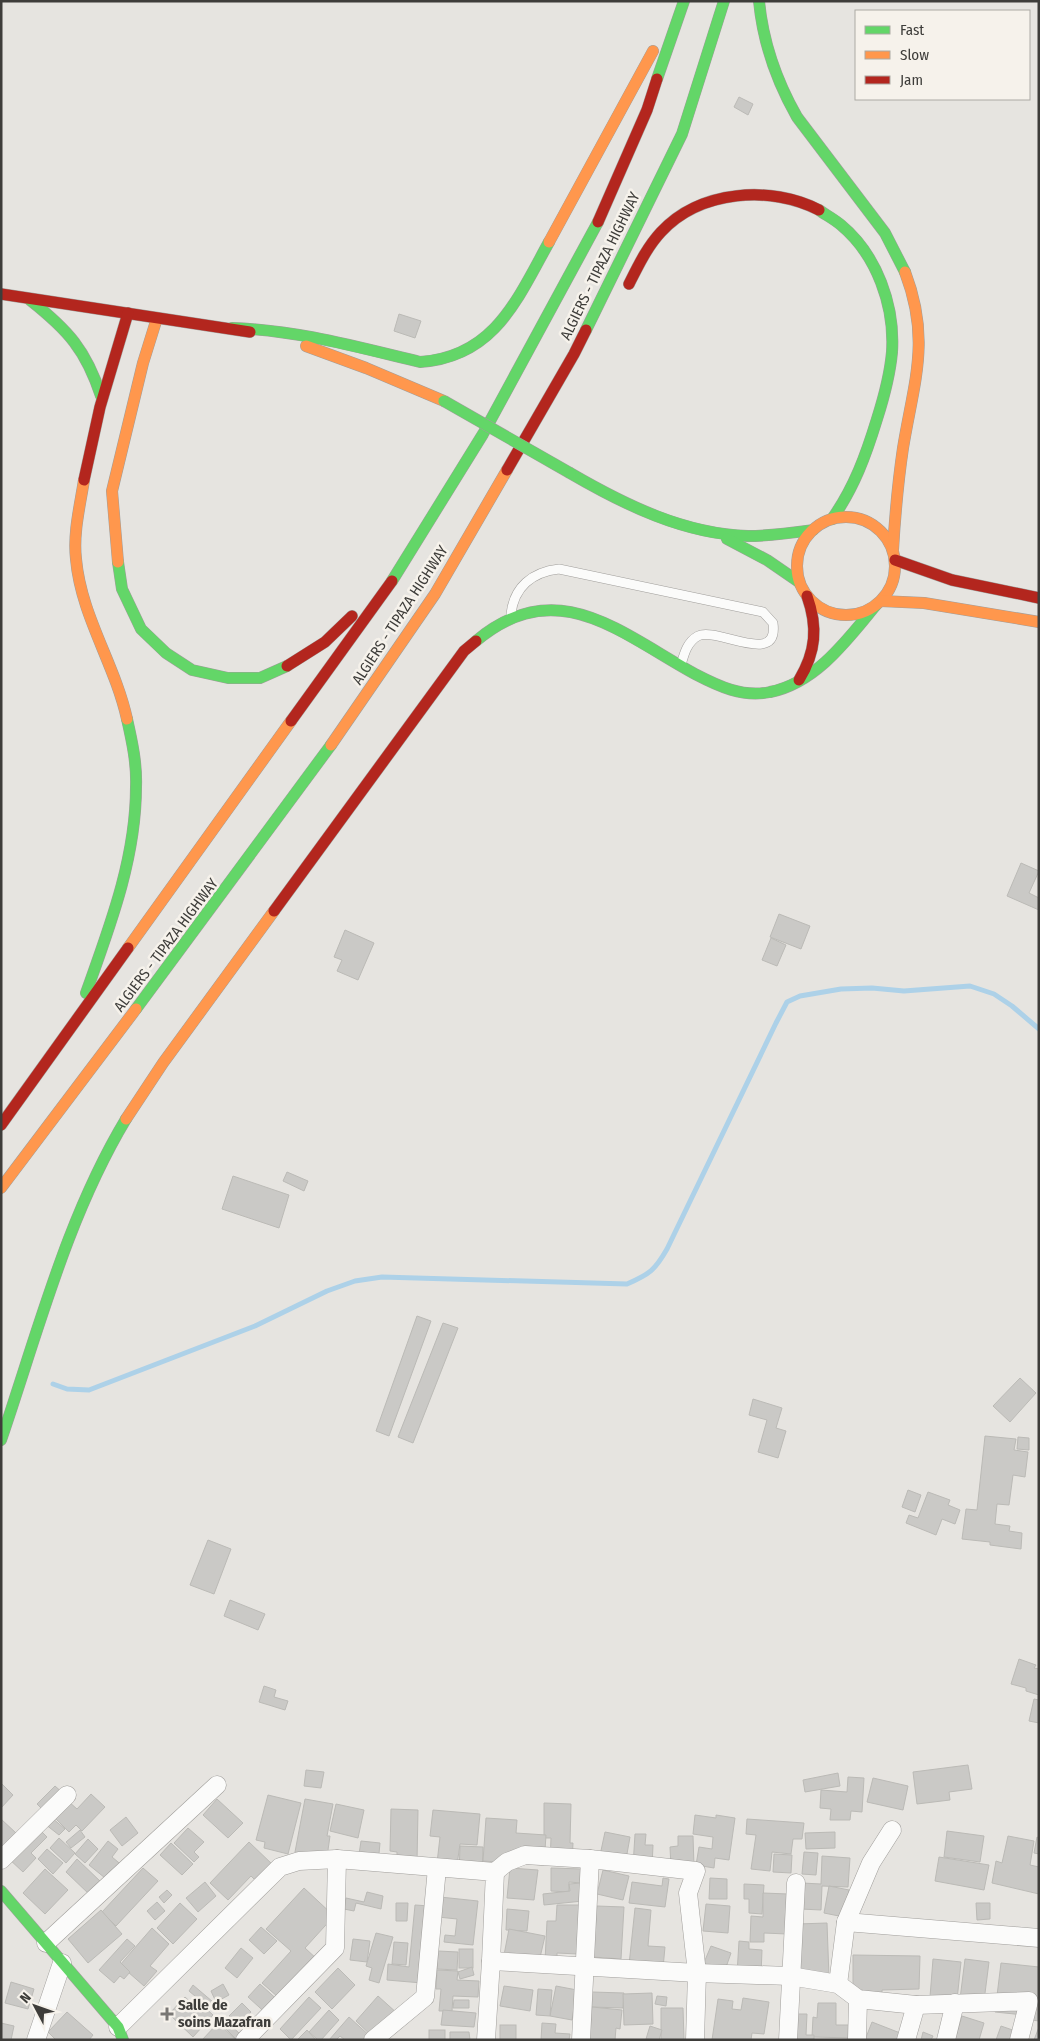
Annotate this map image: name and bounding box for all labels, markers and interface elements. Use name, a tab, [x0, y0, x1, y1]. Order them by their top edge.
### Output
legend	[855, 10, 1030, 100]
text: Fast	[900, 21, 924, 39]
text: Slow	[900, 46, 929, 64]
text: Jam	[900, 71, 923, 89]
street label: ALGIERS - TIPAZA HIGHWAY	[556, 189, 644, 343]
street label: ALGIERS - TIPAZA HIGHWAY	[348, 542, 452, 688]
street label: ALGIERS - TIPAZA HIGHWAY	[110, 874, 222, 1015]
north arrow	[10, 1981, 60, 2031]
text: N	[16, 1989, 35, 2007]
place label: Salle de soins Mazafran	[178, 1996, 271, 2031]
marker: Salle de soins Mazafran	[160, 2007, 174, 2021]

